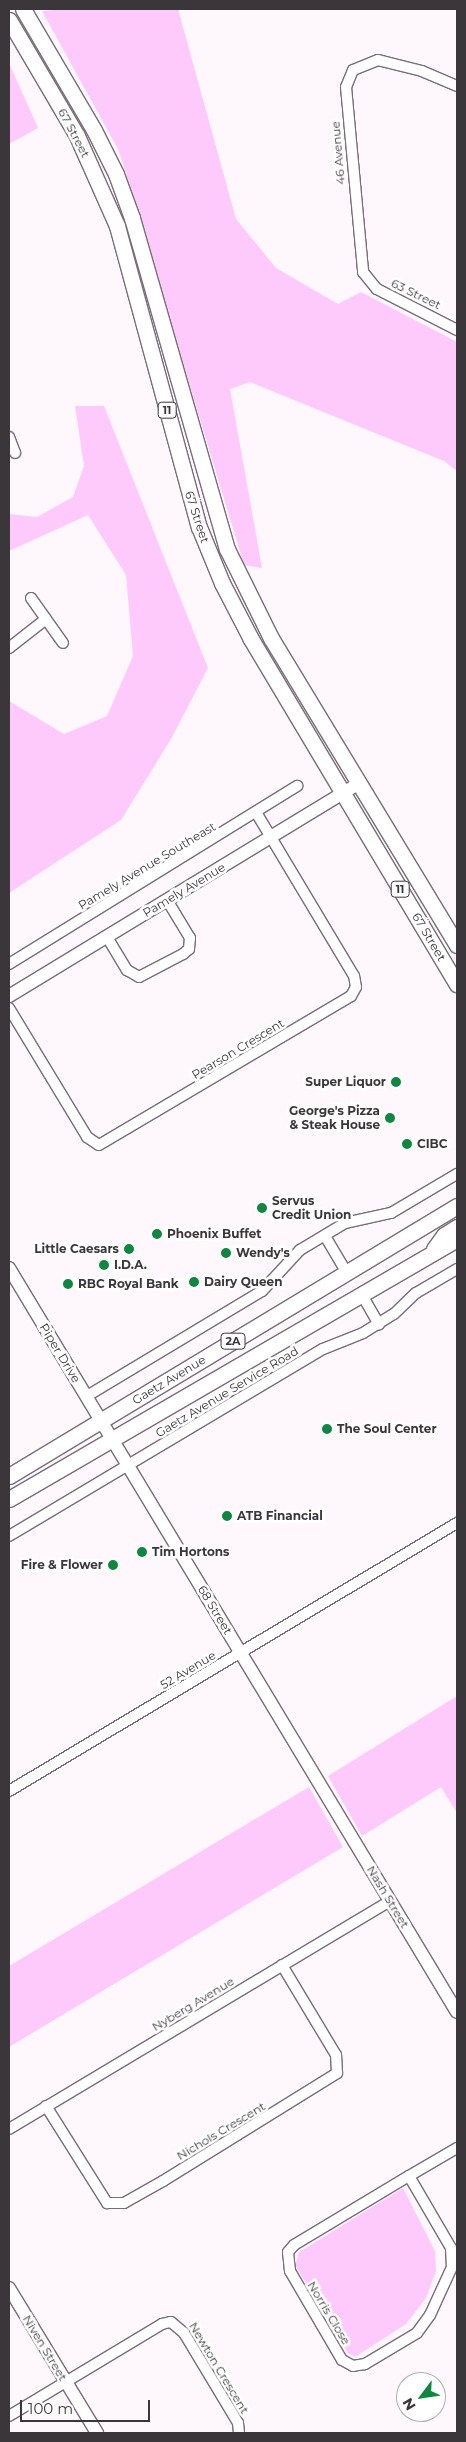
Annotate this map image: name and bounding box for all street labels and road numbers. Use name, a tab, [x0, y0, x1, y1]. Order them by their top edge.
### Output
street label: 67 Street	[55, 106, 93, 160]
street label: 46 Avenue	[328, 121, 348, 185]
street label: 63 Street	[389, 276, 443, 312]
road number: 11	[157, 402, 177, 418]
street label: 67 Street	[182, 489, 212, 545]
street label: Pamely Avenue Southeast	[76, 819, 218, 913]
street label: Pamely Avenue	[140, 860, 228, 920]
road number: 11	[390, 881, 410, 898]
street label: 67 Street	[409, 910, 449, 964]
street label: Pearson Crescent	[189, 1016, 287, 1082]
street label: Piper Drive	[37, 1321, 83, 1385]
road number: 2A	[220, 1332, 246, 1350]
street label: Gaetz Avenue Service Road	[153, 1344, 301, 1440]
street label: Gaetz Avenue	[130, 1352, 208, 1408]
street label: 68 Street	[195, 1583, 235, 1637]
street label: 52 Avenue	[158, 1648, 218, 1692]
street label: Nash Street	[364, 1863, 412, 1931]
street label: Nyberg Avenue	[149, 1974, 237, 2034]
street label: Nichols Crescent	[174, 2099, 268, 2163]
street label: Norris Close	[304, 2279, 354, 2347]
street label: Niven Street	[20, 2313, 70, 2383]
street label: Newton Crescent	[186, 2320, 252, 2416]

